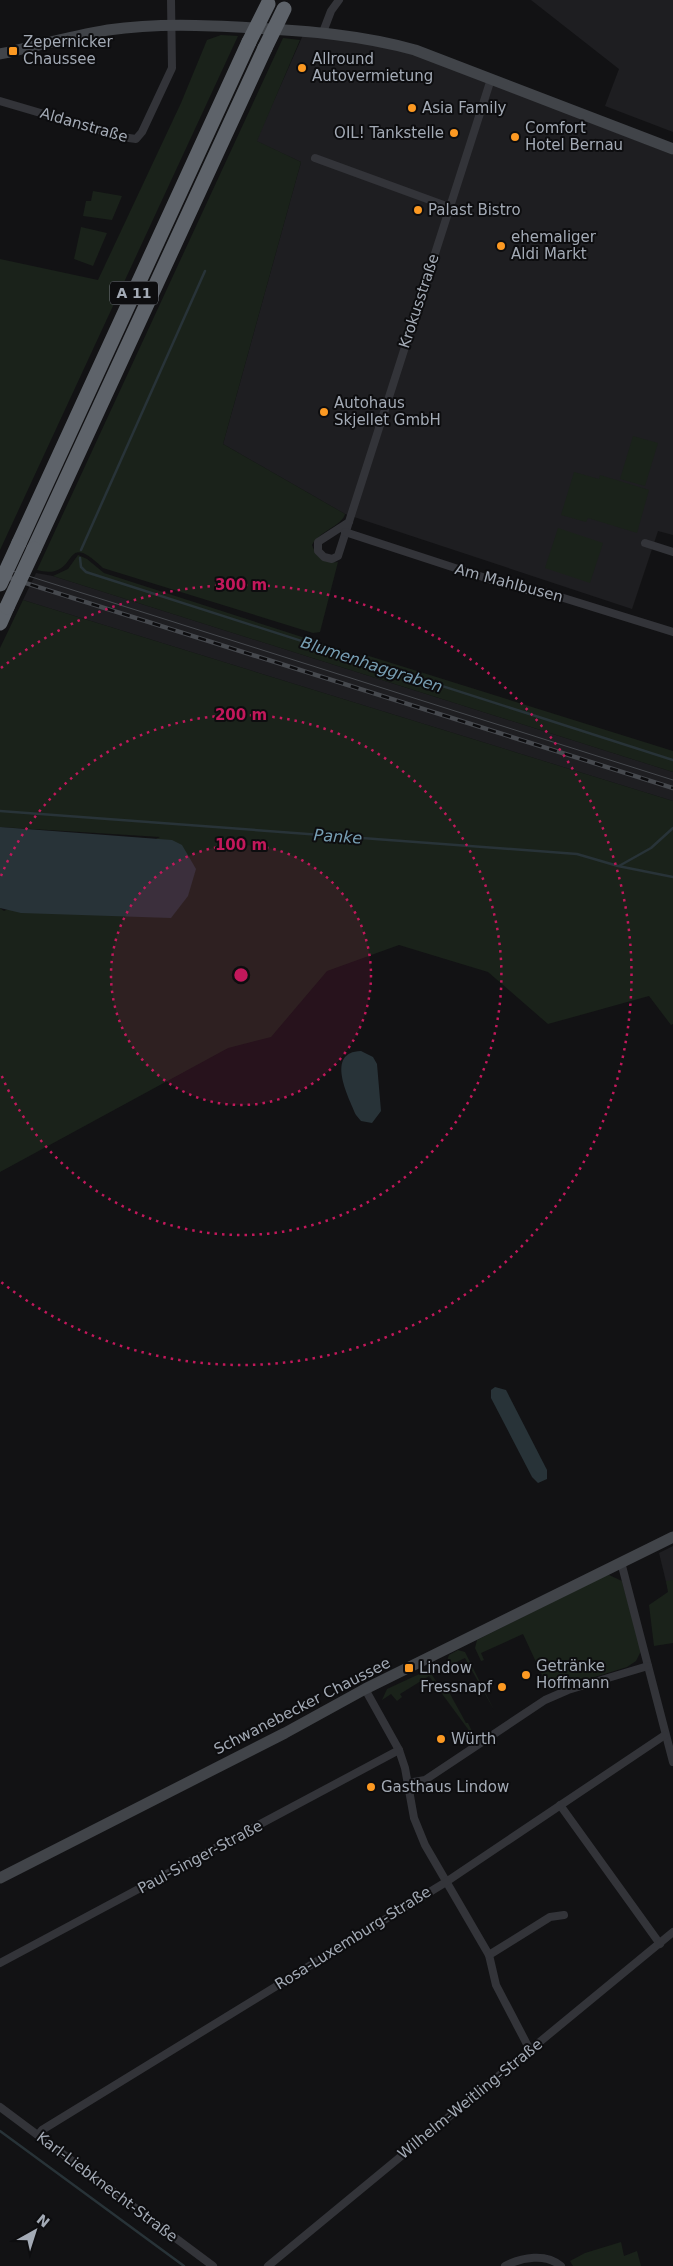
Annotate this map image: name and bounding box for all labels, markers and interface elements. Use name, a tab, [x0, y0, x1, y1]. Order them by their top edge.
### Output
place label: Zepernicker Chaussee	[23, 33, 113, 68]
marker: Zepernicker Chaussee	[7, 45, 19, 57]
place label: Allround Autovermietung	[312, 50, 433, 85]
marker: Allround Autovermietung	[296, 62, 308, 74]
place label: Asia Family	[422, 99, 507, 117]
marker: Asia Family	[406, 102, 418, 114]
street label: Aldanstraße	[38, 104, 130, 146]
place label: Comfort Hotel Bernau	[525, 119, 623, 154]
place label: OIL! Tankstelle	[334, 124, 444, 142]
marker: OIL! Tankstelle	[448, 127, 460, 139]
marker: Comfort Hotel Bernau	[509, 131, 521, 143]
place label: Palast Bistro	[428, 201, 521, 219]
marker: Palast Bistro	[412, 204, 424, 216]
place label: ehemaliger Aldi Markt	[511, 228, 597, 263]
marker: ehemaliger Aldi Markt	[495, 240, 507, 252]
street label: Krokusstraße	[395, 252, 443, 350]
road number: A 11	[110, 282, 158, 304]
place label: Autohaus Skjellet GmbH	[334, 394, 441, 429]
marker: Autohaus Skjellet GmbH	[318, 406, 330, 418]
street label: Am Mahlbusen	[453, 560, 565, 606]
text: 300 m	[215, 576, 267, 594]
water label: Blumenhaggraben	[299, 633, 445, 696]
text: 200 m	[215, 706, 267, 724]
water label: Panke	[313, 825, 363, 848]
text: 100 m	[215, 836, 267, 854]
centre of rings	[232, 966, 250, 984]
street label: Schwanebecker Chaussee	[211, 1654, 393, 1758]
place label: Getränke Hoffmann	[536, 1657, 610, 1692]
place label: Lindow	[419, 1659, 472, 1677]
marker: Lindow	[403, 1662, 415, 1674]
marker: Getränke Hoffmann	[520, 1669, 532, 1681]
place label: Fressnapf	[420, 1678, 493, 1696]
marker: Fressnapf	[496, 1681, 508, 1693]
place label: Würth	[451, 1730, 496, 1748]
marker: Würth	[435, 1733, 447, 1745]
place label: Gasthaus Lindow	[381, 1778, 509, 1796]
marker: Gasthaus Lindow	[365, 1781, 377, 1793]
street label: Paul-Singer-Straße	[135, 1817, 265, 1897]
street label: Rosa-Luxemburg-Straße	[272, 1883, 434, 1993]
street label: Wilhelm-Weitling-Straße	[394, 2035, 546, 2163]
street label: Karl-Liebknecht-Straße	[33, 2128, 181, 2246]
north arrow	[10, 2206, 60, 2256]
text: N	[34, 2211, 53, 2231]

